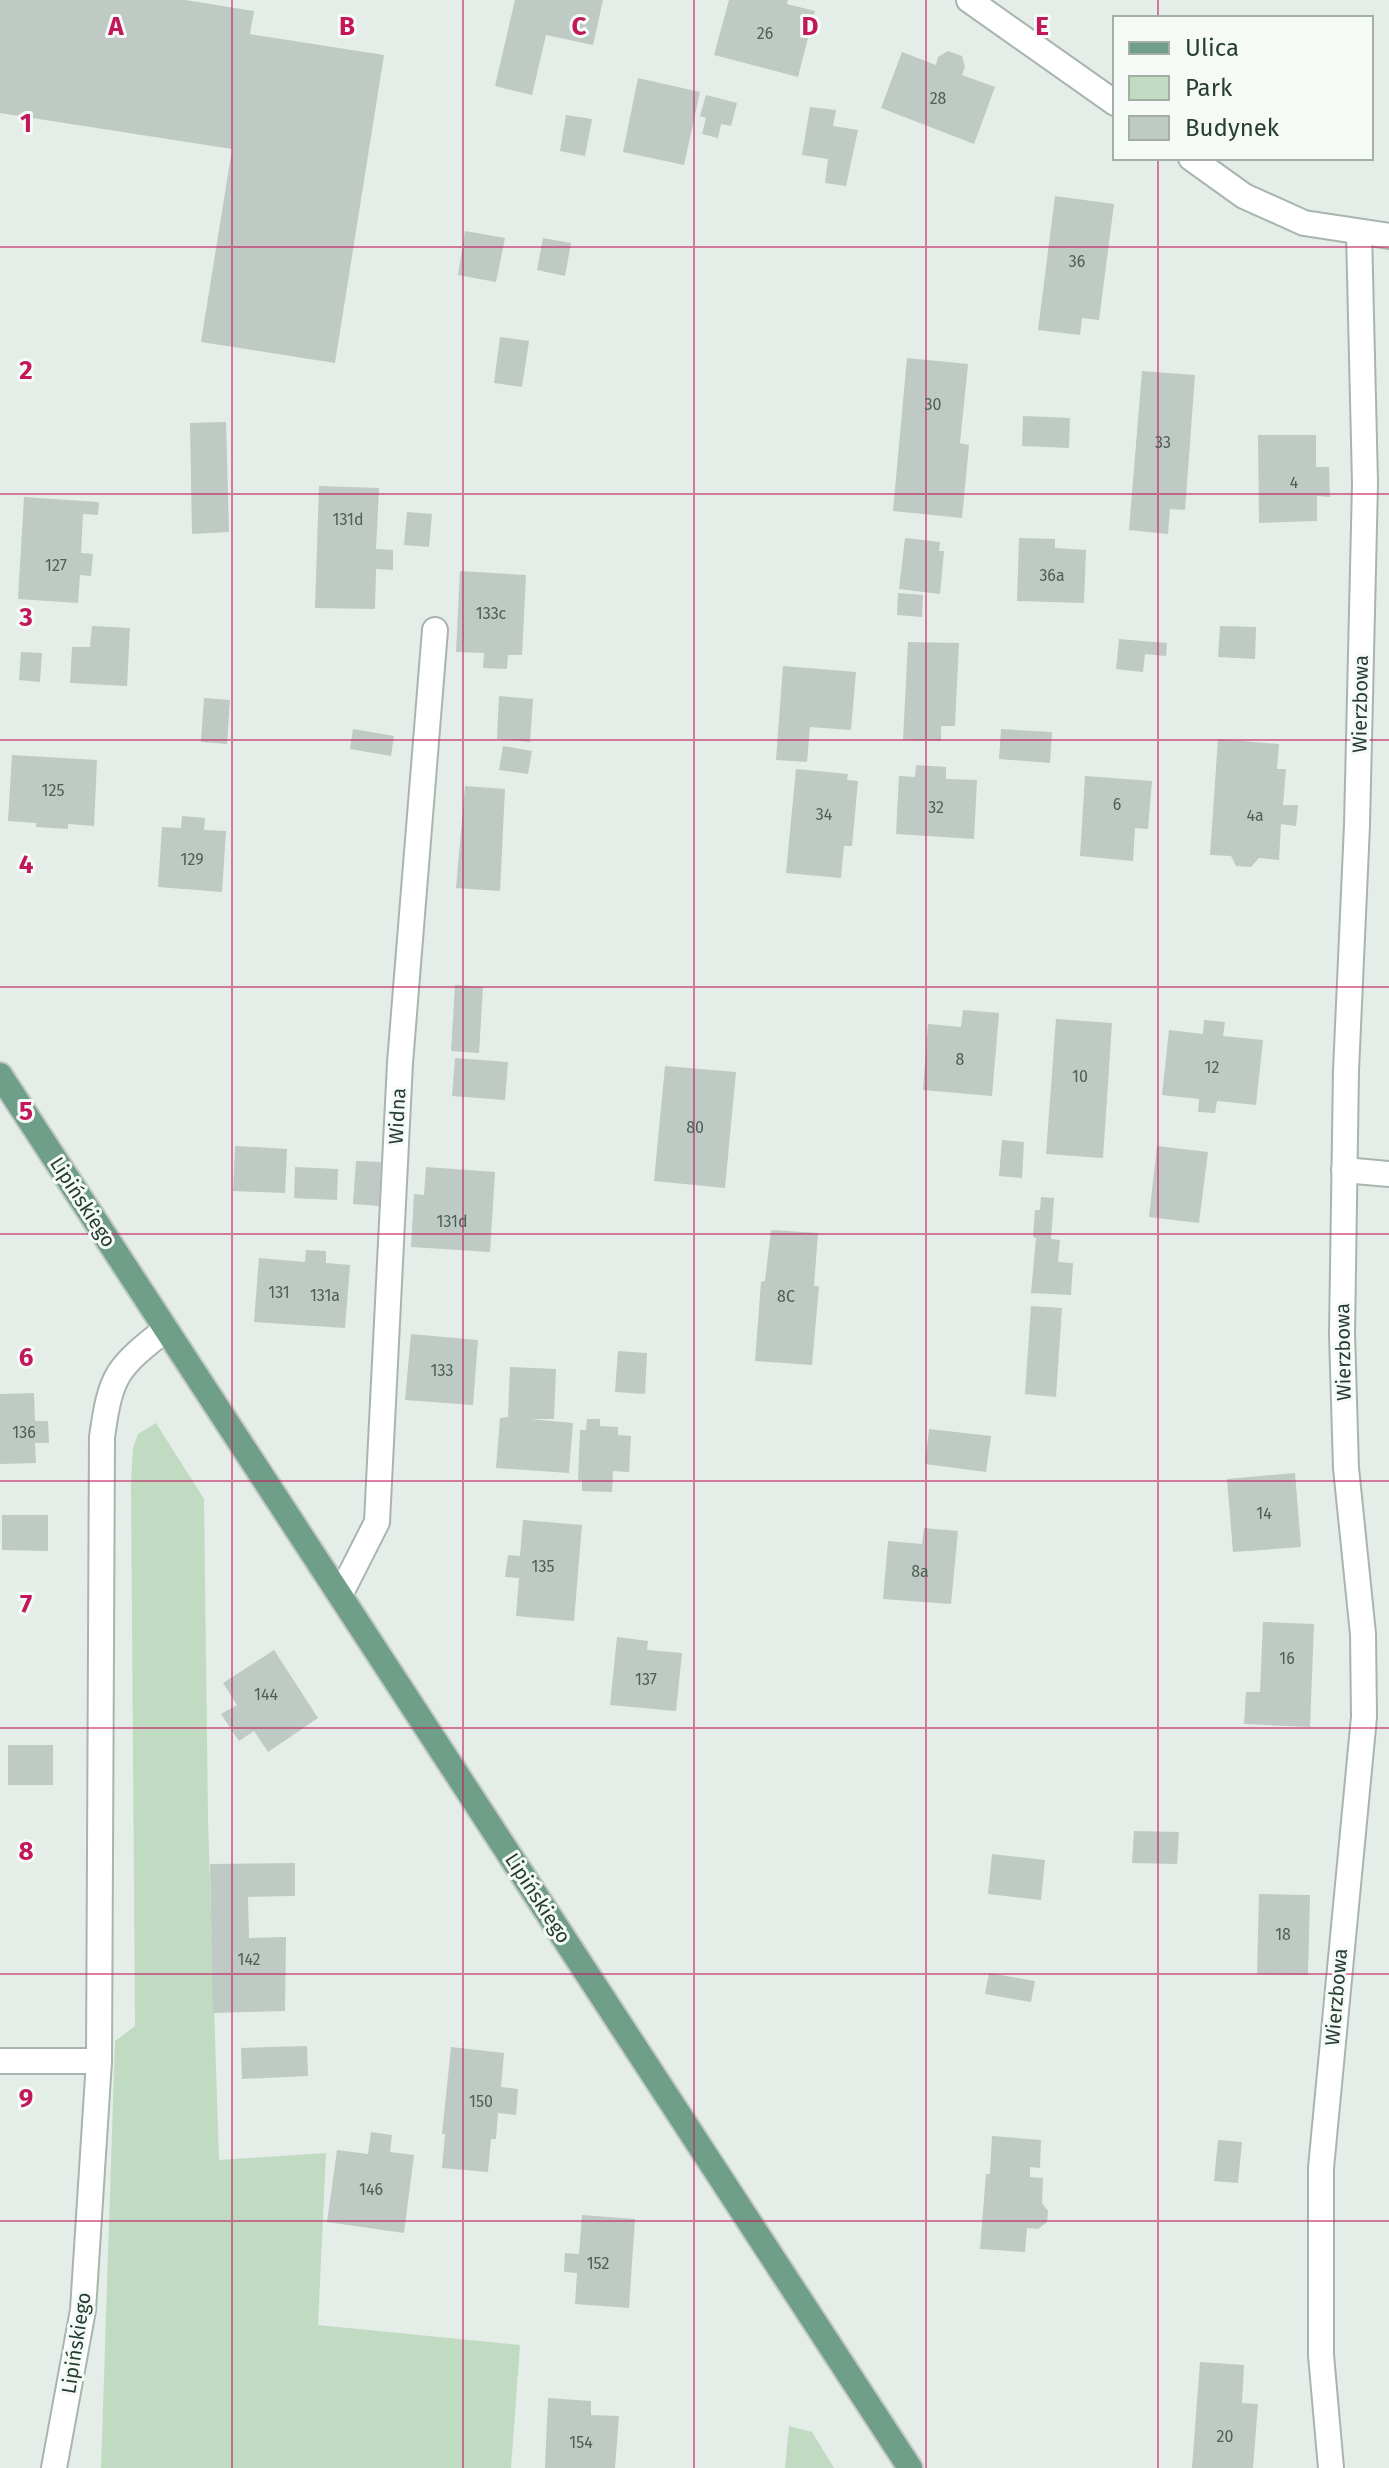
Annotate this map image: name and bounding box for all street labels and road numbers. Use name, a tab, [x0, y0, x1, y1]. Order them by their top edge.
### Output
street label: Wierzbowa	[1347, 655, 1373, 753]
street label: Widna	[384, 1087, 410, 1145]
street label: Lipińskiego	[45, 1152, 121, 1252]
street label: Wierzbowa	[1330, 1303, 1356, 1401]
street label: Lipińskiego	[500, 1848, 576, 1948]
street label: Wierzbowa	[1320, 1947, 1352, 2047]
street label: Lipińskiego	[56, 2290, 96, 2396]

